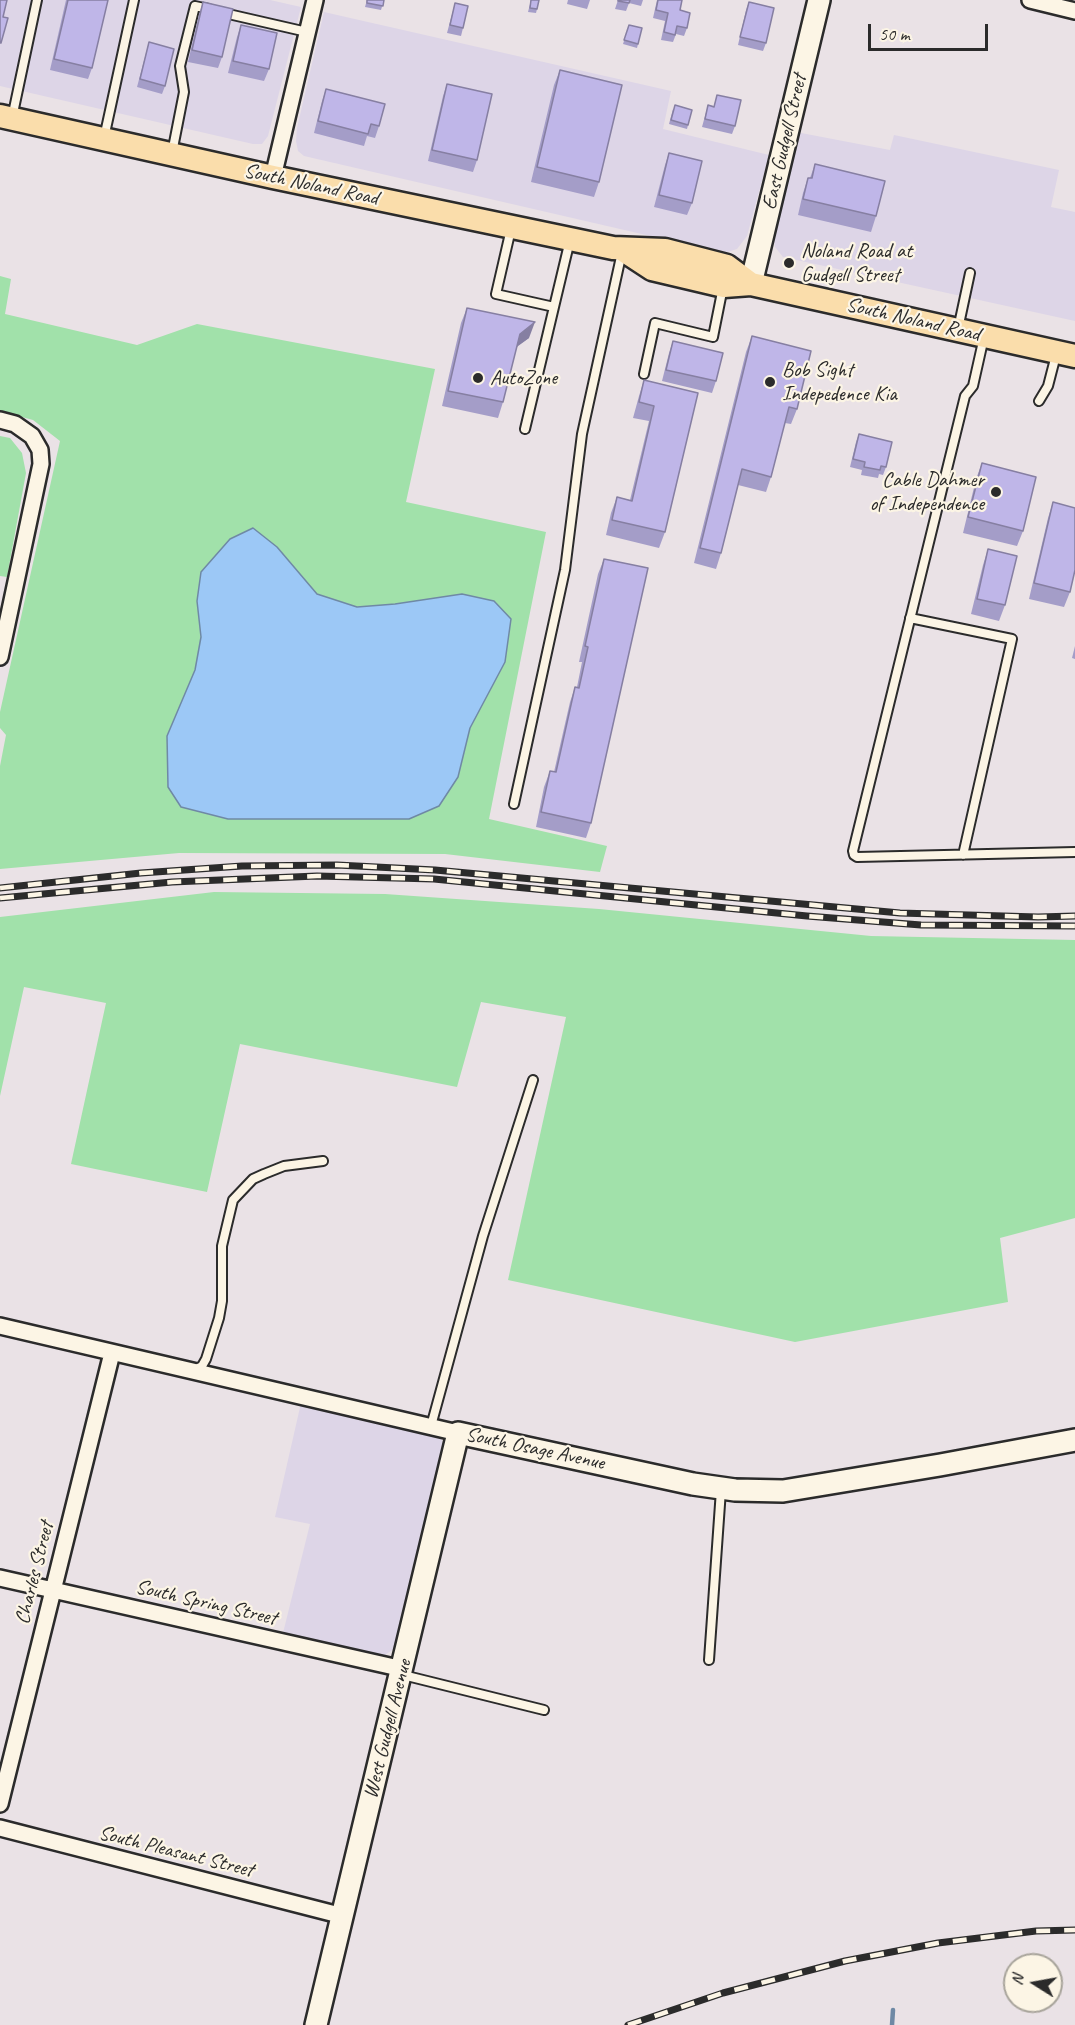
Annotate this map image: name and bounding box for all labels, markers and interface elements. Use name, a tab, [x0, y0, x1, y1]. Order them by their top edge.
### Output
scale bar	[871, 12, 991, 50]
text: 50 m	[879, 23, 910, 45]
street label: East Gudgell Street	[757, 72, 813, 212]
street label: South Noland Road	[242, 158, 380, 212]
place label: Noland Road at Gudgell Street	[801, 238, 912, 288]
marker: Noland Road at Gudgell Street	[782, 256, 796, 270]
street label: South Noland Road	[844, 292, 982, 348]
place label: Bob Sight Indepedence Kia	[782, 357, 897, 407]
place label: AutoZone	[490, 365, 557, 391]
marker: AutoZone	[471, 371, 485, 385]
marker: Bob Sight Indepedence Kia	[763, 375, 777, 389]
place label: Cable Dahmer of Independence	[870, 467, 984, 517]
marker: Cable Dahmer of Independence	[989, 485, 1003, 499]
street label: South Osage Avenue	[463, 1422, 607, 1476]
street label: Charles Street	[10, 1519, 60, 1627]
street label: South Spring Street	[133, 1575, 279, 1631]
street label: West Gudgell Avenue	[359, 1657, 417, 1801]
street label: South Pleasant Street	[96, 1821, 256, 1883]
north arrow	[1003, 1953, 1063, 2013]
text: N	[1007, 1973, 1028, 1987]

